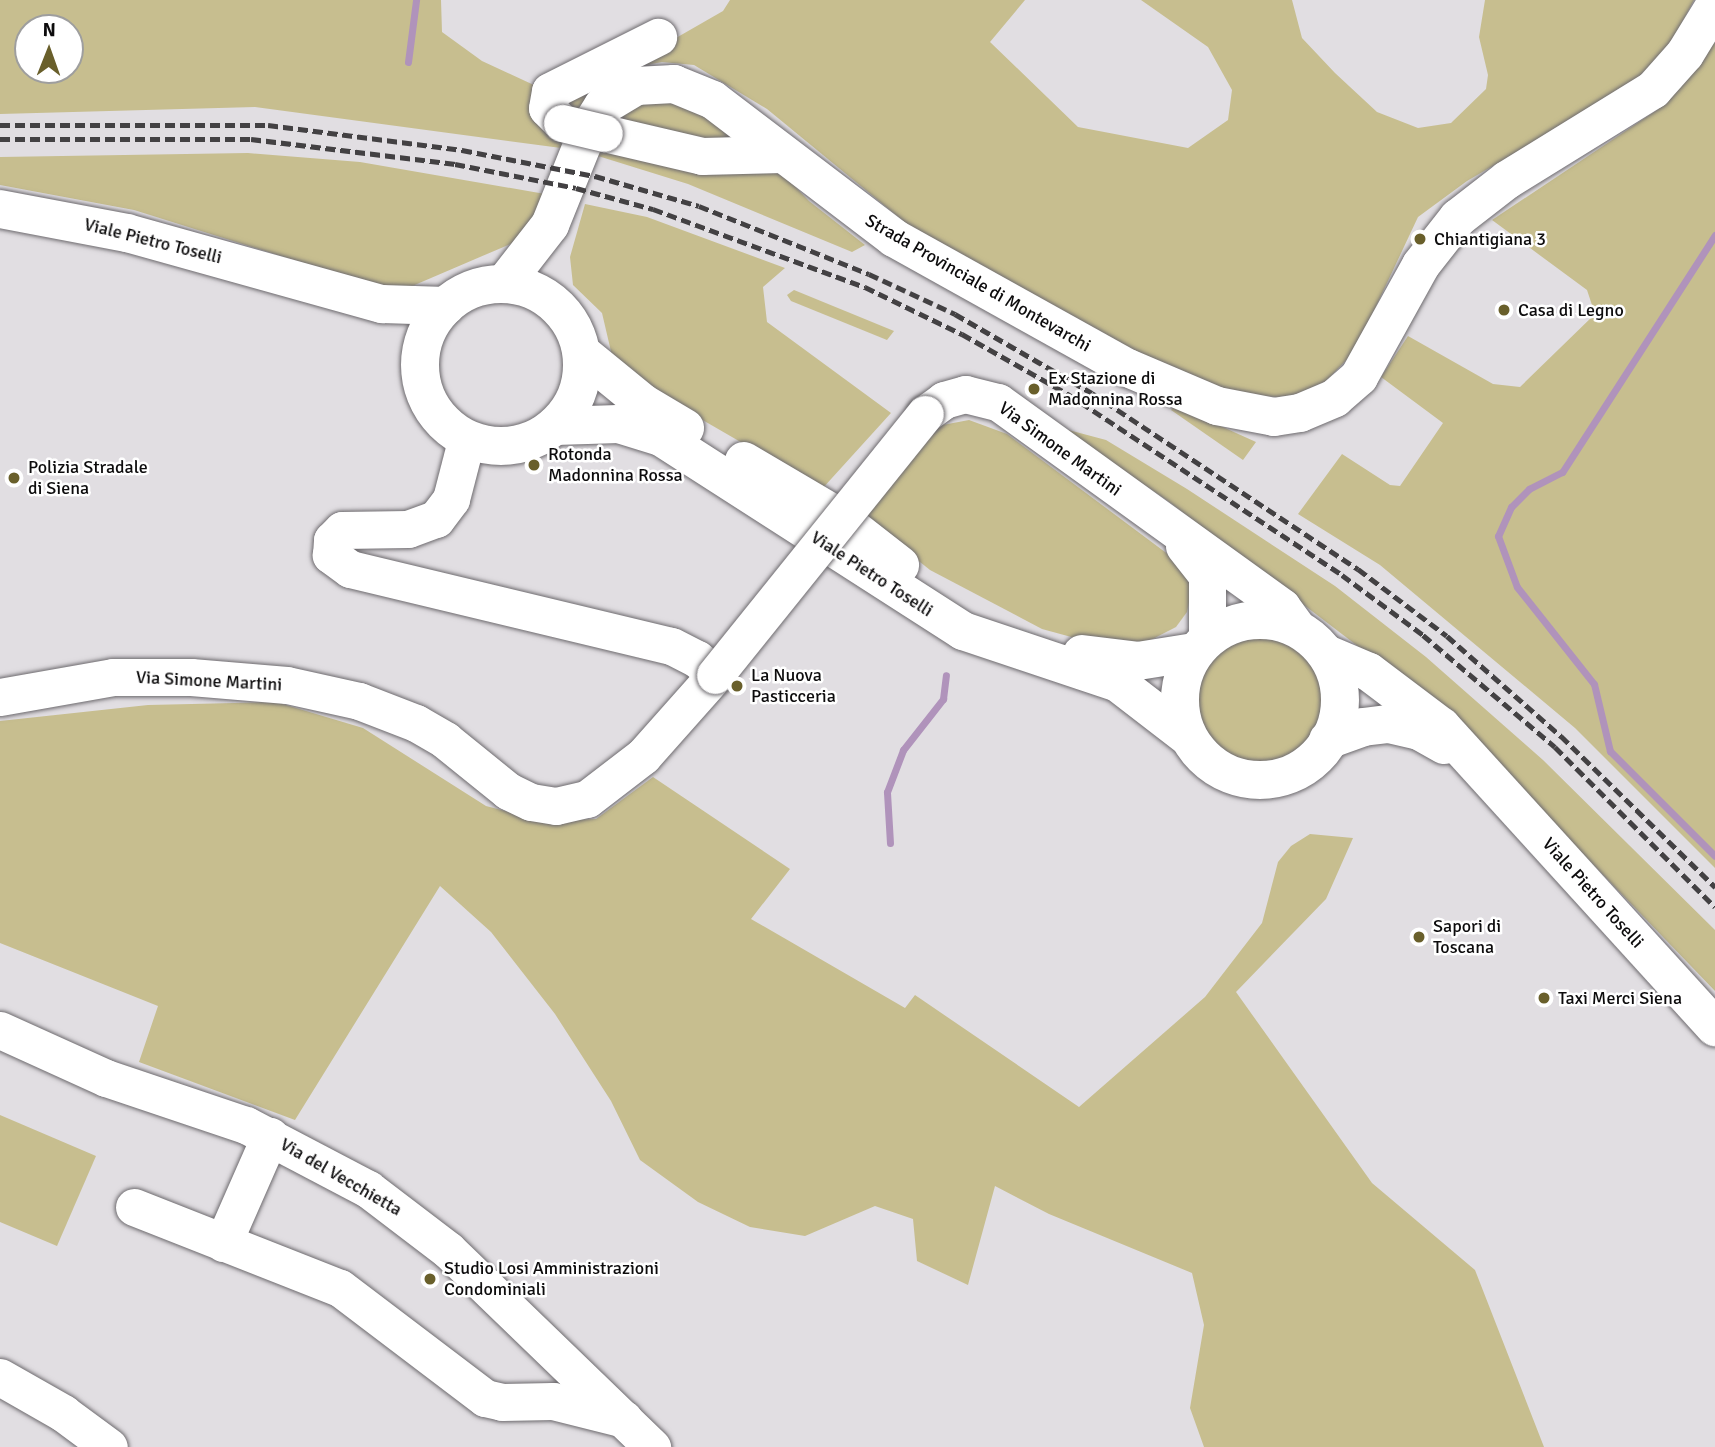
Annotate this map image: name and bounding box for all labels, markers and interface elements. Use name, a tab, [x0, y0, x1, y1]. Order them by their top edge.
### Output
north arrow	[14, 14, 84, 84]
text: N	[43, 18, 56, 42]
street label: Strada Provinciale di Montevarchi	[861, 209, 1095, 357]
street label: Viale Pietro Toselli	[82, 213, 224, 269]
place label: Chiantigiana 3	[1434, 228, 1546, 250]
marker: Chiantigiana 3	[1412, 231, 1428, 247]
place label: Casa di Legno	[1518, 299, 1624, 321]
marker: Casa di Legno	[1496, 302, 1512, 318]
place label: Ex Stazione di Madonnina Rossa	[1048, 368, 1183, 410]
marker: Ex Stazione di Madonnina Rossa	[1026, 381, 1042, 397]
street label: Via Simone Martini	[994, 397, 1126, 501]
place label: Rotonda Madonnina Rossa	[548, 444, 683, 486]
place label: Polizia Stradale di Siena	[28, 457, 148, 500]
marker: Rotonda Madonnina Rossa	[526, 457, 542, 473]
marker: Polizia Stradale di Siena	[6, 470, 22, 486]
street label: Viale Pietro Toselli	[807, 526, 937, 622]
place label: La Nuova Pasticceria	[751, 665, 836, 708]
street label: Via Simone Martini	[135, 666, 283, 696]
marker: La Nuova Pasticceria	[729, 678, 745, 694]
street label: Viale Pietro Toselli	[1538, 833, 1648, 953]
place label: Sapori di Toscana	[1433, 916, 1501, 958]
marker: Sapori di Toscana	[1411, 929, 1427, 945]
place label: Taxi Merci Siena	[1558, 987, 1682, 1009]
marker: Taxi Merci Siena	[1536, 990, 1552, 1006]
street label: Via del Vecchietta	[276, 1133, 406, 1221]
place label: Studio Losi Amministrazioni Condominiali	[444, 1258, 659, 1300]
marker: Studio Losi Amministrazioni Condominiali	[422, 1271, 438, 1287]

